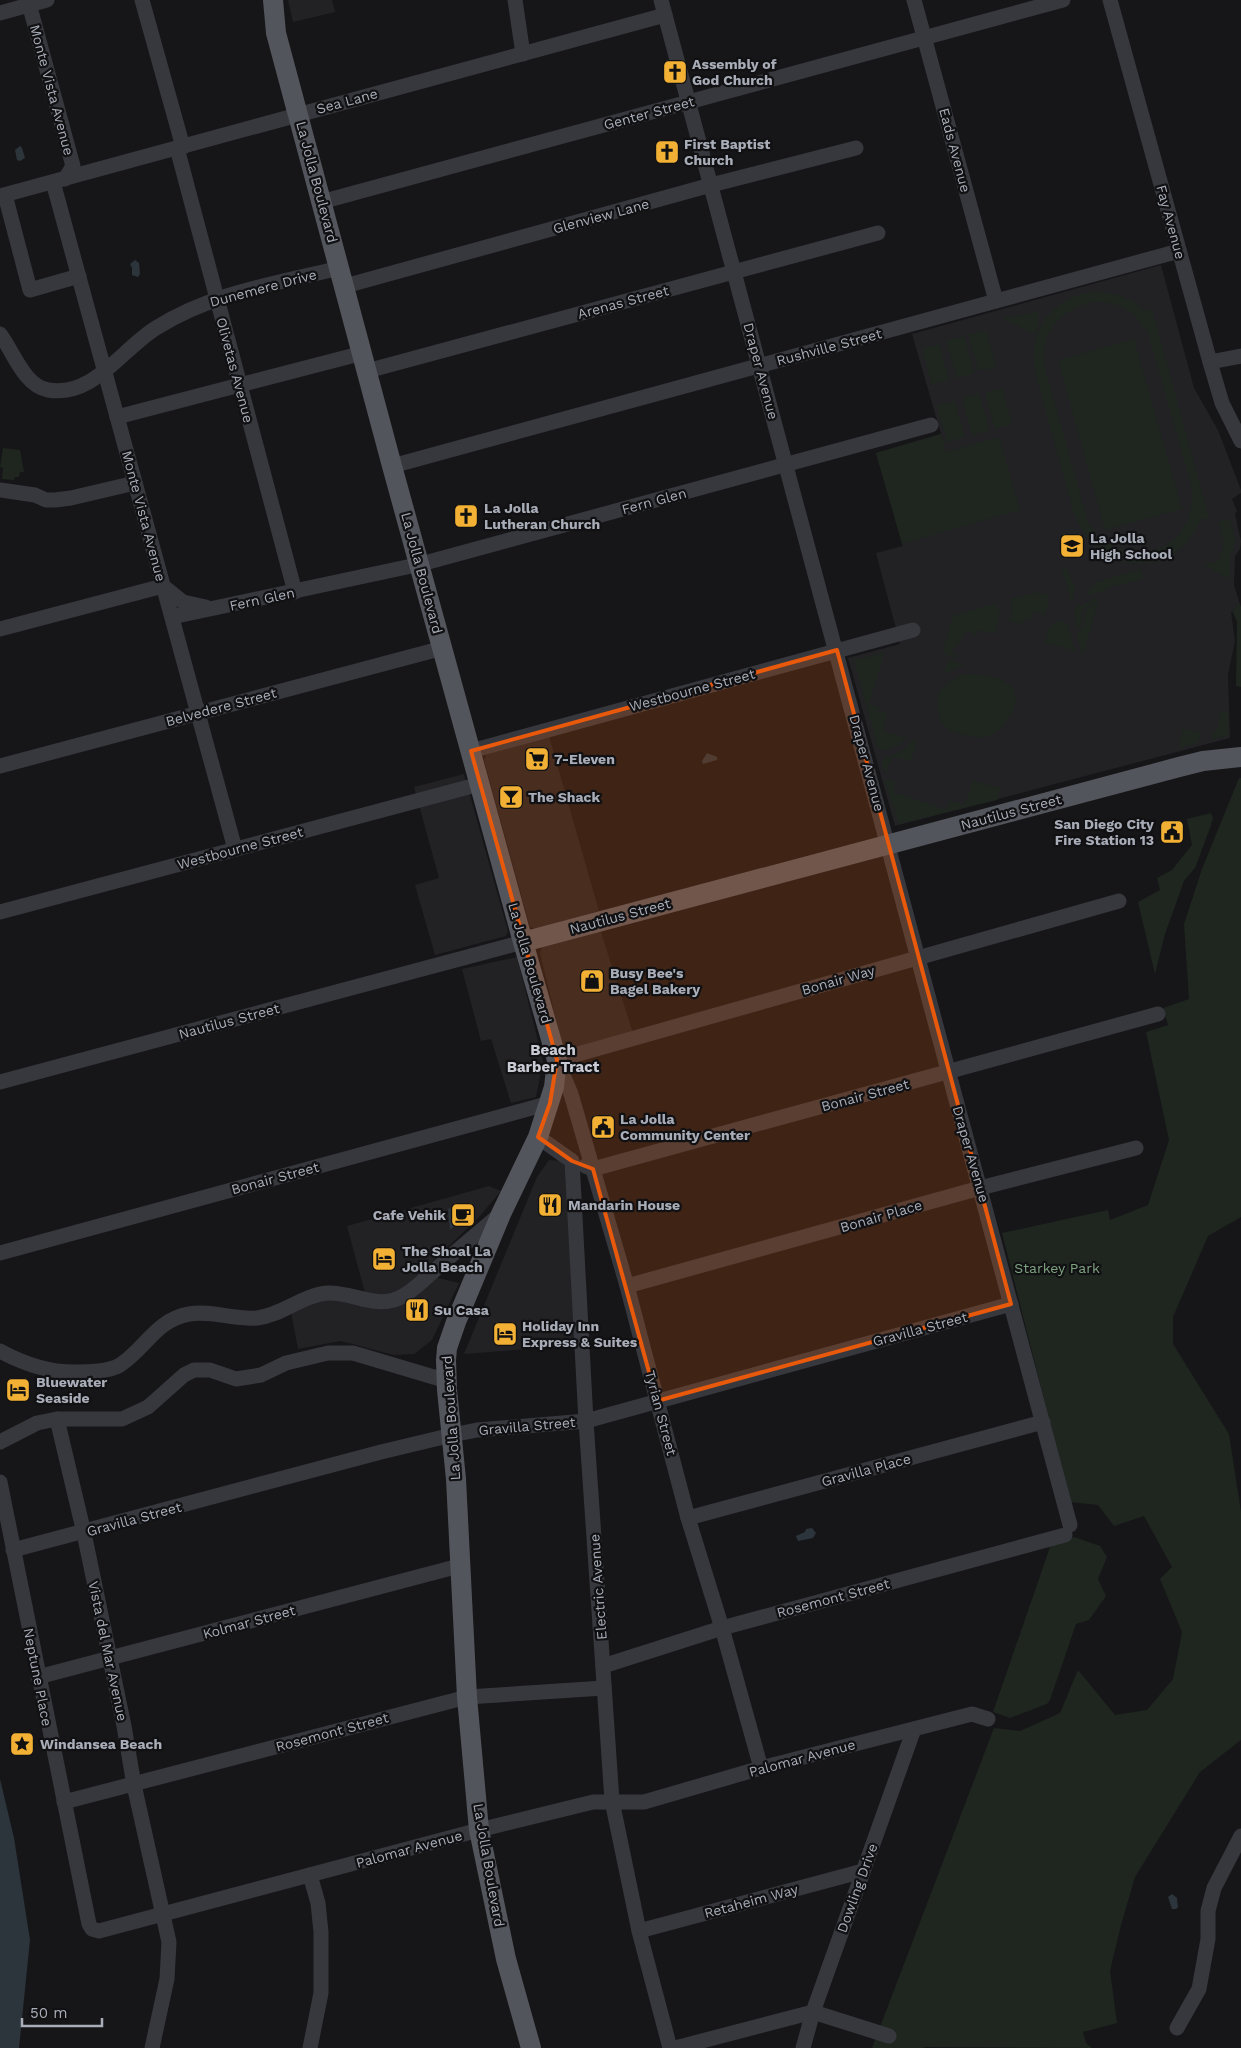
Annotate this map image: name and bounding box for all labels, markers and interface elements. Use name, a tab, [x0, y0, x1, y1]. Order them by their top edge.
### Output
street label: Monte Vista Avenue	[27, 23, 77, 157]
place label: Assembly of God Church	[692, 56, 777, 88]
church icon: Assembly of God Church	[662, 59, 688, 85]
street label: Sea Lane	[315, 85, 379, 117]
street label: Genter Street	[602, 93, 696, 133]
street label: Eads Avenue	[936, 106, 974, 194]
street label: La Jolla Boulevard	[293, 119, 341, 245]
place label: First Baptist Church	[684, 136, 770, 168]
church icon: First Baptist Church	[654, 139, 680, 165]
street label: Fay Avenue	[1153, 183, 1189, 261]
street label: Glenview Lane	[551, 195, 651, 237]
street label: Dunemere Drive	[208, 266, 318, 310]
street label: Arenas Street	[576, 282, 670, 322]
street label: Olivetas Avenue	[213, 316, 257, 424]
street label: Draper Avenue	[740, 321, 782, 421]
street label: Rushville Street	[775, 325, 883, 369]
street label: Monte Vista Avenue	[119, 449, 169, 583]
street label: Fern Glen	[620, 485, 688, 517]
place label: La Jolla Lutheran Church	[484, 500, 600, 532]
church icon: La Jolla Lutheran Church	[453, 503, 479, 529]
street label: La Jolla Boulevard	[398, 510, 446, 636]
place label: La Jolla High School	[1090, 530, 1172, 562]
school or university icon: La Jolla High School	[1059, 533, 1085, 559]
street label: Fern Glen	[228, 584, 296, 614]
street label: Westbourne Street	[627, 665, 757, 714]
street label: Belvedere Street	[164, 684, 278, 729]
street label: Draper Avenue	[846, 713, 888, 813]
supermarket icon: 7-Eleven	[524, 746, 550, 772]
place label: 7-Eleven	[554, 751, 615, 767]
bar icon: The Shack	[498, 784, 524, 810]
place label: The Shack	[528, 789, 601, 805]
street label: Nautilus Street	[959, 791, 1063, 833]
place label: San Diego City Fire Station 13	[1054, 816, 1154, 848]
public building icon: San Diego City Fire Station 13	[1159, 819, 1185, 845]
street label: Westbourne Street	[175, 823, 305, 872]
street label: Nautilus Street	[568, 895, 672, 937]
street label: La Jolla Boulevard	[505, 901, 555, 1025]
street label: Bonair Way	[800, 962, 877, 998]
place label: Busy Bee's Bagel Bakery	[610, 965, 700, 997]
shop icon: Busy Bee's Bagel Bakery	[579, 968, 605, 994]
street label: Nautilus Street	[177, 1000, 281, 1042]
district label: Beach Barber Tract	[507, 1041, 600, 1076]
street label: Bonair Street	[819, 1076, 911, 1114]
street label: Draper Avenue	[950, 1104, 992, 1204]
place label: La Jolla Community Center	[620, 1111, 750, 1143]
public building icon: La Jolla Community Center	[590, 1114, 616, 1140]
street label: Bonair Street	[229, 1159, 321, 1197]
restaurant icon: Mandarin House	[537, 1192, 563, 1218]
place label: Mandarin House	[568, 1197, 680, 1213]
street label: Bonair Place	[838, 1197, 924, 1235]
cafe icon: Cafe Vehik	[450, 1202, 476, 1228]
place label: Cafe Vehik	[373, 1207, 446, 1223]
place label: The Shoal La Jolla Beach	[402, 1243, 492, 1275]
hotel icon: The Shoal La Jolla Beach	[371, 1246, 397, 1272]
park label: Starkey Park	[1014, 1260, 1100, 1276]
restaurant icon: Su Casa	[404, 1297, 430, 1323]
place label: Su Casa	[434, 1302, 490, 1318]
street label: Gravilla Street	[871, 1309, 969, 1349]
place label: Holiday Inn Express & Suites	[522, 1318, 638, 1350]
hotel icon: Holiday Inn Express & Suites	[492, 1321, 518, 1347]
street label: La Jolla Boulevard	[439, 1355, 463, 1481]
street label: Tyrian Street	[642, 1369, 680, 1457]
place label: Bluewater Seaside	[36, 1374, 107, 1406]
hotel icon: Bluewater Seaside	[5, 1377, 31, 1403]
street label: Gravilla Street	[478, 1414, 576, 1438]
street label: Gravilla Place	[820, 1450, 912, 1490]
street label: Gravilla Street	[85, 1499, 183, 1539]
street label: Electric Avenue	[586, 1534, 610, 1640]
street label: Rosemont Street	[775, 1575, 891, 1621]
street label: Vista del Mar Avenue	[85, 1580, 131, 1722]
street label: Kolmar Street	[201, 1602, 297, 1642]
street label: Neptune Place	[21, 1627, 55, 1727]
street label: Rosemont Street	[274, 1709, 390, 1755]
place icon: Windansea Beach	[9, 1731, 35, 1757]
place label: Windansea Beach	[40, 1736, 162, 1752]
street label: Palomar Avenue	[747, 1736, 857, 1780]
street label: La Jolla Boulevard	[470, 1802, 508, 1928]
street label: Palomar Avenue	[354, 1827, 464, 1871]
street label: Dowling Drive	[833, 1841, 881, 1935]
street label: Retaheim Way	[702, 1881, 800, 1921]
scale bar	[22, 1996, 102, 2028]
text: 50 m	[30, 2004, 67, 2022]

